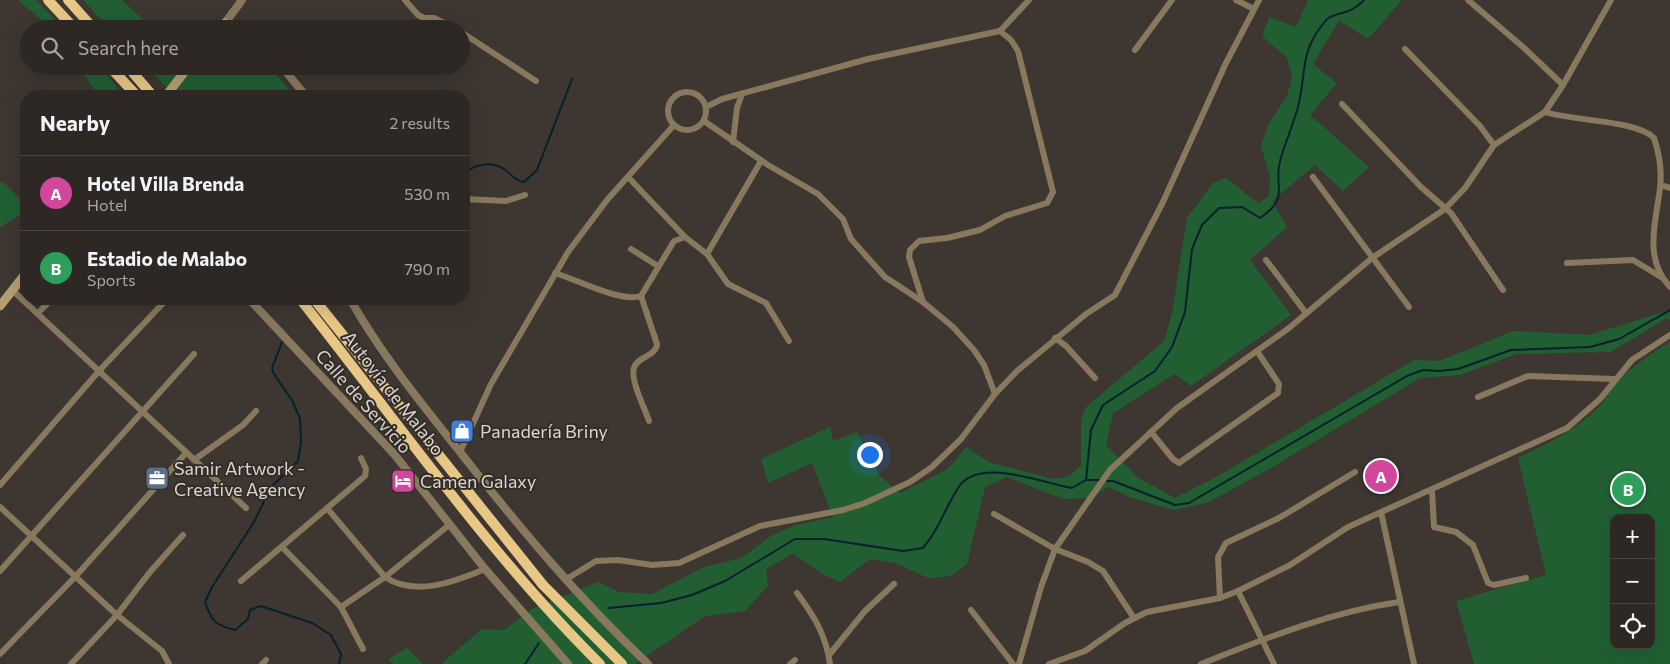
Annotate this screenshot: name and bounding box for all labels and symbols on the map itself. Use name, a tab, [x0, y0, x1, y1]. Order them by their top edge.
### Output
street label: Autovía de Malabo	[339, 326, 449, 460]
street label: Calle de Servicio	[311, 344, 417, 458]
shop icon: Panadería Briny	[449, 418, 475, 444]
place label: Panadería Briny	[480, 420, 608, 442]
your location	[857, 442, 883, 468]
place label: Samir Artwork - Creative Agency	[174, 457, 306, 500]
pin: A	[1365, 457, 1397, 495]
office icon: Samir Artwork - Creative Agency	[144, 465, 170, 491]
hotel icon: Camen Galaxy	[390, 468, 416, 494]
place label: Camen Galaxy	[420, 470, 536, 492]
pin: B	[1612, 470, 1644, 508]

